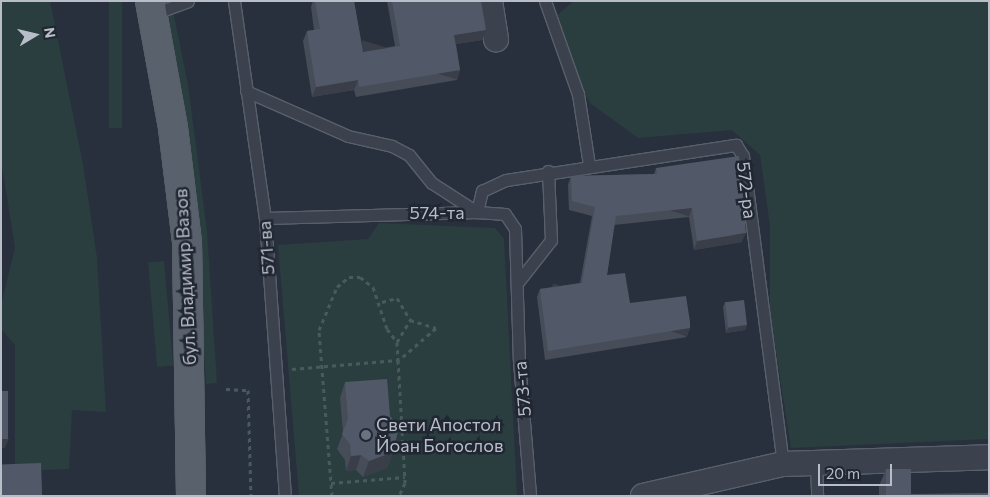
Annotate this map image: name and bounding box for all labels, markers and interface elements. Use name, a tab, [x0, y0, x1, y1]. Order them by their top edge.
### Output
north arrow	[10, 10, 60, 60]
text: N	[41, 26, 60, 39]
street label: 572-ра	[733, 160, 761, 220]
street label: бул. Владимир Вазов	[170, 188, 200, 366]
street label: 574-та	[410, 201, 464, 223]
street label: 571-ва	[253, 220, 279, 276]
street label: 573-та	[509, 360, 535, 418]
place label: Свети Апостол Йоан Богослов	[376, 414, 504, 456]
marker: Свети Апостол Йоан Богослов	[360, 429, 372, 441]
scale bar	[820, 454, 894, 486]
text: 20 m	[826, 464, 860, 482]

